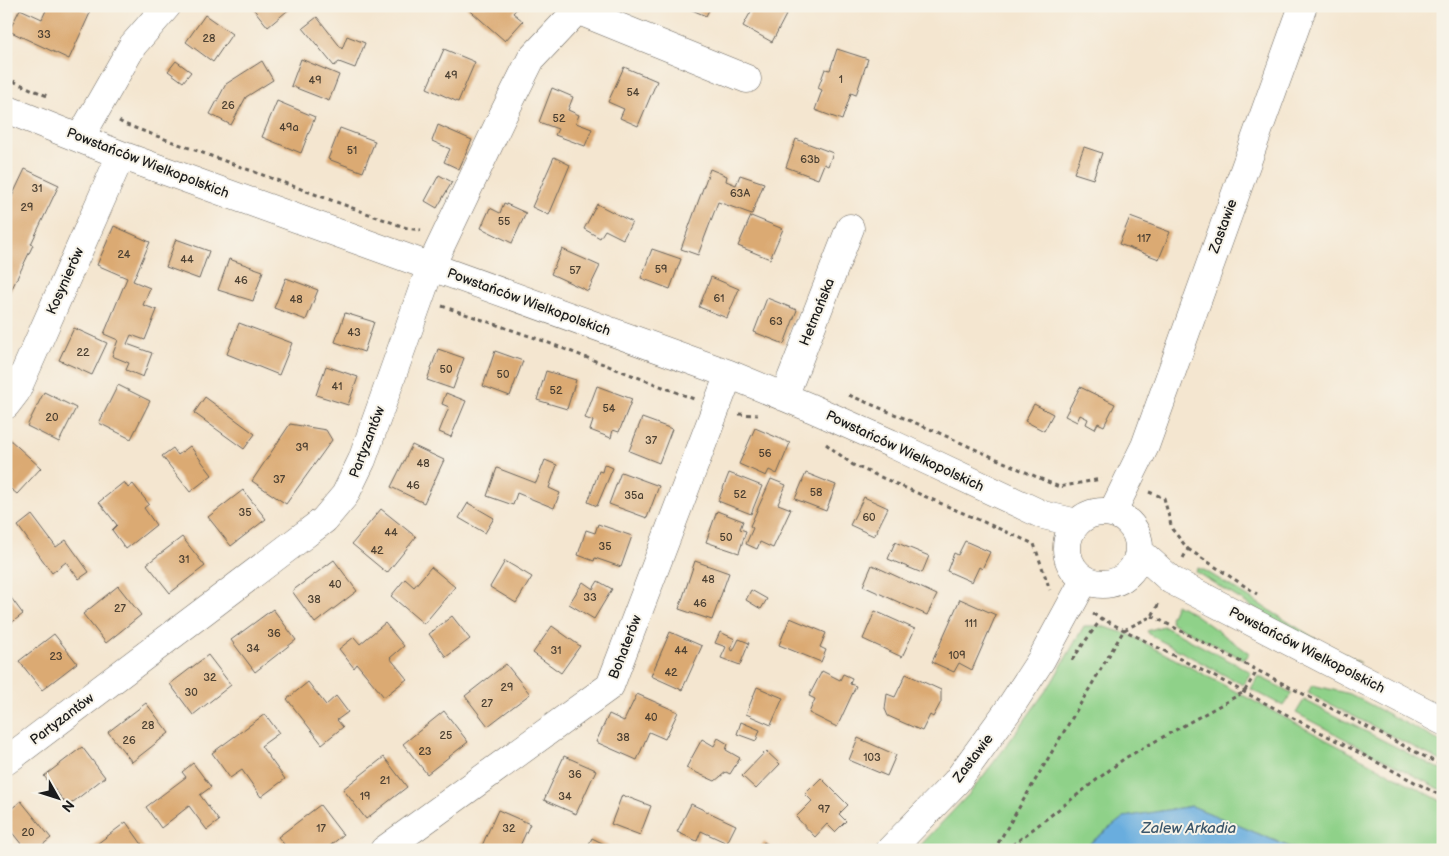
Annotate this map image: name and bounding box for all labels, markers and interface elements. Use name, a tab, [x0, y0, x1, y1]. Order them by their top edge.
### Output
house number: 33	[37, 28, 51, 41]
house number: 28	[203, 32, 215, 45]
house number: 49	[444, 69, 458, 82]
house number: 1	[839, 73, 843, 86]
house number: 49	[308, 74, 322, 87]
house number: 54	[626, 86, 640, 99]
house number: 26	[221, 99, 235, 112]
house number: 52	[553, 112, 566, 125]
house number: 49a	[279, 121, 299, 134]
street label: Powstańców Wielkopolskich	[64, 124, 232, 202]
house number: 51	[347, 144, 357, 157]
house number: 63b	[800, 153, 820, 166]
house number: 31	[31, 182, 43, 195]
house number: 63A	[730, 187, 750, 200]
street label: Zastawie	[1205, 197, 1241, 256]
house number: 29	[21, 201, 33, 214]
house number: 55	[498, 215, 510, 228]
house number: 117	[1137, 232, 1152, 245]
street label: Kosynierów	[43, 244, 88, 317]
house number: 24	[117, 248, 131, 261]
house number: 44	[180, 253, 194, 266]
house number: 59	[655, 263, 667, 276]
street label: Powstańców Wielkopolskich	[445, 264, 613, 340]
house number: 57	[569, 264, 581, 277]
house number: 46	[234, 274, 248, 287]
street label: Hetmańska	[796, 276, 838, 348]
house number: 61	[714, 292, 724, 305]
house number: 48	[289, 293, 303, 306]
house number: 63	[769, 315, 783, 328]
house number: 43	[347, 326, 361, 339]
house number: 22	[77, 346, 90, 359]
house number: 50	[440, 363, 453, 376]
house number: 50	[497, 368, 510, 381]
house number: 41	[332, 380, 342, 393]
house number: 52	[550, 384, 563, 397]
house number: 54	[602, 402, 616, 415]
street label: Partyzantów	[346, 403, 389, 480]
street label: Powstańców Wielkopolskich	[823, 407, 987, 495]
house number: 20	[46, 411, 59, 424]
house number: 37	[645, 434, 658, 447]
house number: 39	[295, 441, 309, 454]
house number: 56	[758, 447, 772, 460]
house number: 48	[416, 457, 430, 470]
house number: 37	[273, 473, 286, 486]
house number: 46	[406, 479, 420, 492]
house number: 58	[810, 486, 822, 499]
house number: 52	[734, 488, 747, 501]
house number: 35a	[624, 489, 644, 502]
house number: 35	[238, 506, 252, 519]
house number: 60	[862, 511, 876, 524]
house number: 44	[384, 526, 398, 539]
house number: 50	[720, 531, 733, 544]
house number: 35	[598, 540, 612, 553]
house number: 42	[370, 544, 384, 557]
house number: 31	[178, 553, 190, 566]
house number: 48	[701, 573, 715, 586]
house number: 40	[328, 578, 342, 591]
house number: 33	[583, 591, 597, 604]
house number: 38	[307, 593, 321, 606]
house number: 46	[693, 597, 707, 610]
house number: 27	[114, 602, 127, 615]
street label: Powstańców Wielkopolskich	[1226, 603, 1388, 697]
street label: Bohaterów	[605, 612, 645, 682]
house number: 111	[965, 617, 977, 630]
house number: 36	[267, 627, 281, 640]
house number: 34	[246, 642, 260, 655]
house number: 31	[550, 644, 562, 657]
house number: 44	[674, 644, 688, 657]
house number: 109	[948, 649, 966, 662]
house number: 23	[49, 650, 63, 663]
house number: 42	[664, 666, 678, 679]
house number: 32	[203, 671, 217, 684]
house number: 29	[501, 681, 513, 694]
house number: 30	[184, 686, 198, 699]
street label: Partyzantów	[27, 689, 98, 749]
house number: 27	[481, 697, 494, 710]
house number: 40	[644, 711, 658, 724]
house number: 28	[142, 719, 154, 732]
house number: 25	[440, 729, 452, 742]
street label: Zastawie	[949, 730, 997, 786]
house number: 38	[616, 731, 630, 744]
house number: 26	[122, 734, 136, 747]
house number: 23	[418, 745, 432, 758]
house number: 103	[863, 751, 881, 764]
house number: 36	[568, 768, 582, 781]
north arrow	[32, 774, 82, 824]
house number: 21	[380, 774, 390, 787]
house number: 19	[360, 790, 370, 803]
house number: 34	[558, 790, 572, 803]
text: N	[58, 796, 78, 815]
house number: 97	[818, 803, 830, 816]
water label: Zalew Arkadia	[1141, 819, 1236, 838]
house number: 17	[316, 822, 326, 835]
house number: 32	[502, 822, 516, 835]
house number: 20	[22, 826, 35, 839]

